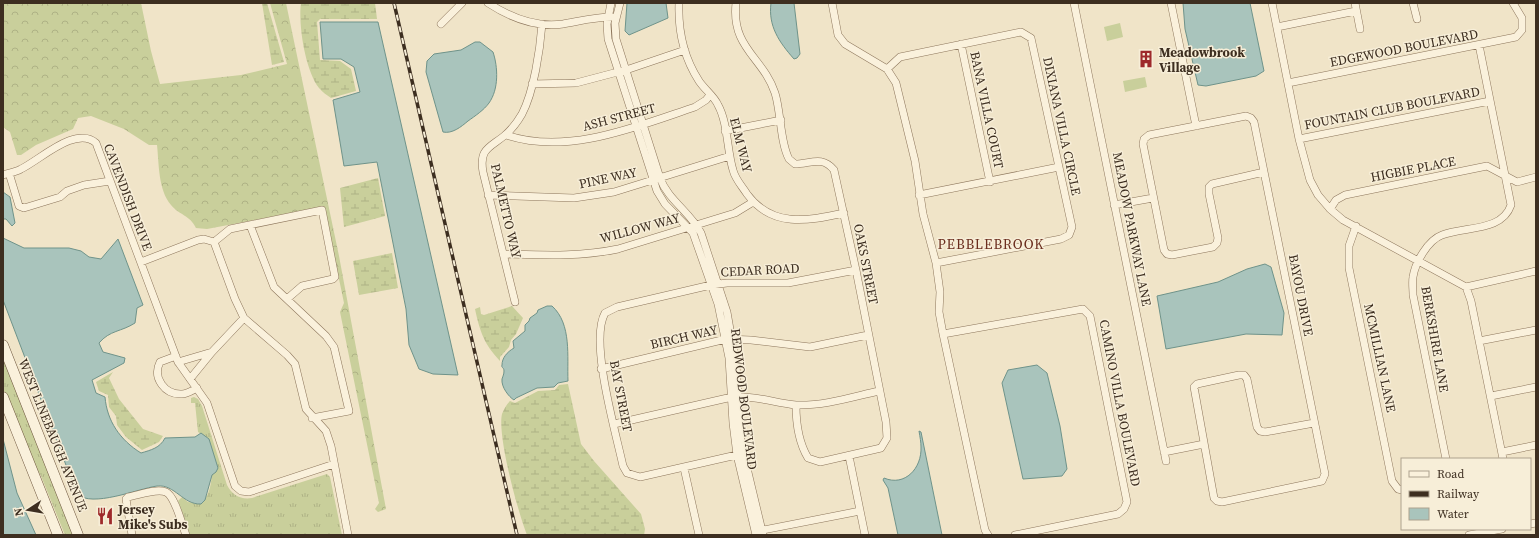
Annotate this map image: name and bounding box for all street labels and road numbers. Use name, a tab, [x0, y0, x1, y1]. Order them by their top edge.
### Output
street label: EDGEWOOD BOULEVARD	[1328, 25, 1480, 71]
street label: BANA VILLA COURT	[966, 50, 1008, 170]
street label: DIXIANA VILLA CIRCLE	[1039, 55, 1085, 197]
street label: FOUNTAIN CLUB BOULEVARD	[1303, 83, 1481, 133]
street label: ASH STREET	[581, 99, 657, 135]
street label: ELM WAY	[726, 115, 756, 175]
street label: CAVENDISH DRIVE	[100, 141, 156, 253]
street label: MEADOW PARKWAY LANE	[1109, 151, 1155, 308]
street label: HIGBIE PLACE	[1369, 152, 1457, 186]
street label: PALMETTO WAY	[487, 162, 525, 261]
street label: PINE WAY	[577, 163, 639, 192]
street label: WILLOW WAY	[598, 209, 683, 247]
street label: OAKS STREET	[850, 222, 882, 306]
street label: BAYOU DRIVE	[1285, 253, 1317, 337]
street label: CEDAR ROAD	[720, 259, 800, 281]
street label: BERKSHIRE LANE	[1417, 285, 1453, 393]
street label: MCMILLIAN LANE	[1360, 302, 1400, 414]
street label: CAMINO VILLA BOULEVARD	[1095, 318, 1145, 488]
street label: BIRCH WAY	[649, 321, 720, 353]
street label: REDWOOD BOULEVARD	[727, 327, 761, 471]
street label: WEST LINEBAUGH AVENUE	[15, 356, 91, 514]
street label: BAY STREET	[606, 359, 636, 433]

